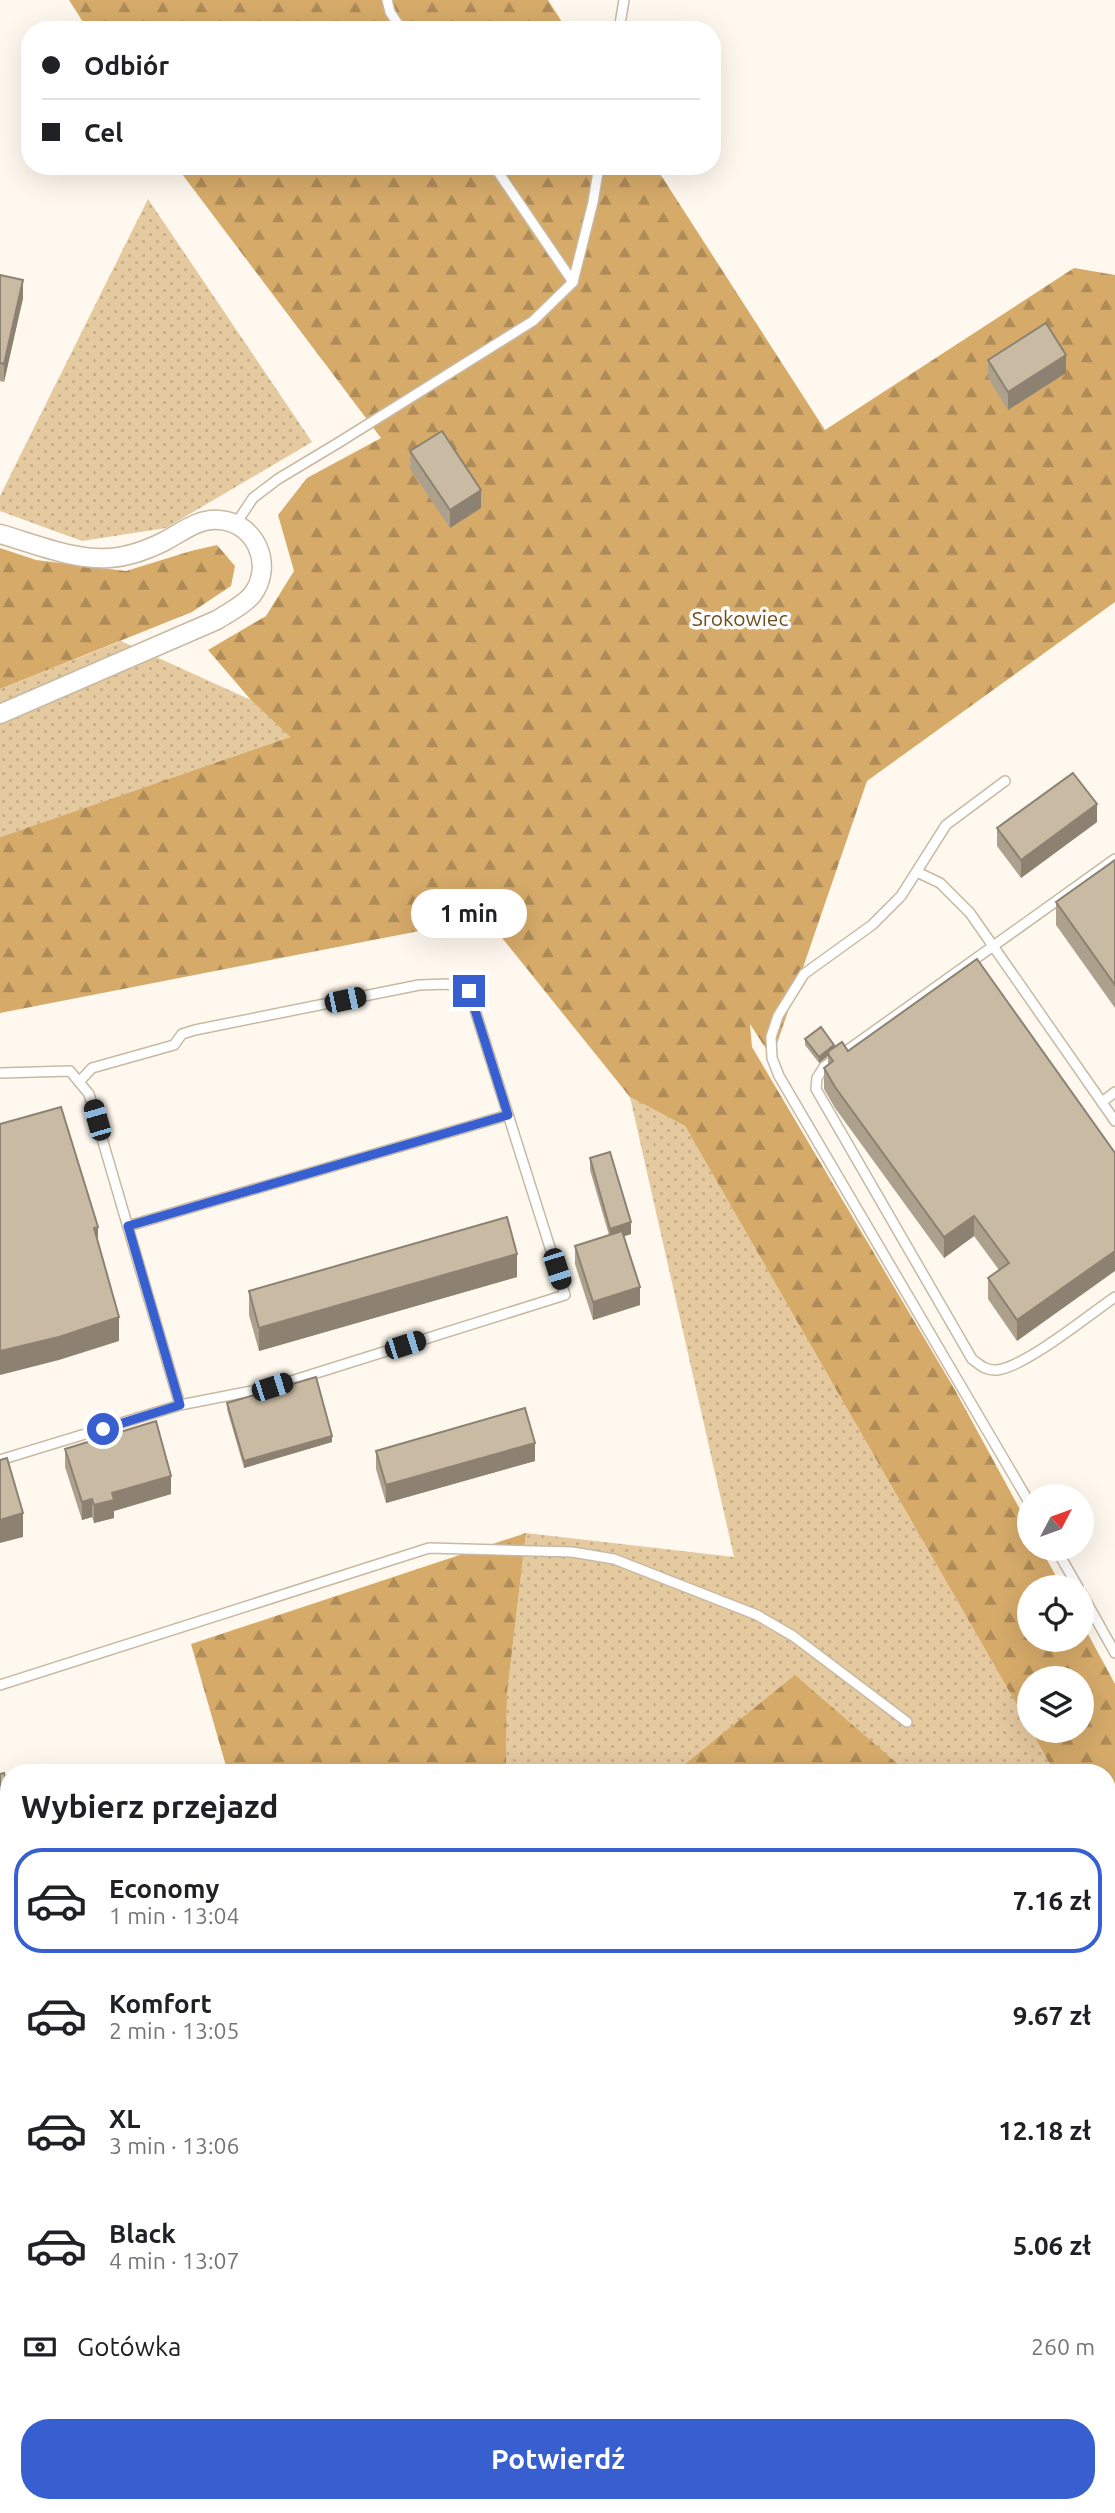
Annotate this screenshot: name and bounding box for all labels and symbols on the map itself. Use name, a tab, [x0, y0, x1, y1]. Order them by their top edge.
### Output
park label: Srokowiec	[692, 606, 788, 630]
callout: 1 min	[411, 890, 527, 939]
route end	[453, 975, 485, 1007]
car	[323, 985, 368, 1015]
car	[82, 1097, 113, 1143]
car	[541, 1246, 574, 1292]
car	[382, 1329, 429, 1361]
car	[249, 1371, 296, 1403]
route start	[87, 1413, 119, 1445]
north arrow	[1017, 1484, 1094, 1561]

